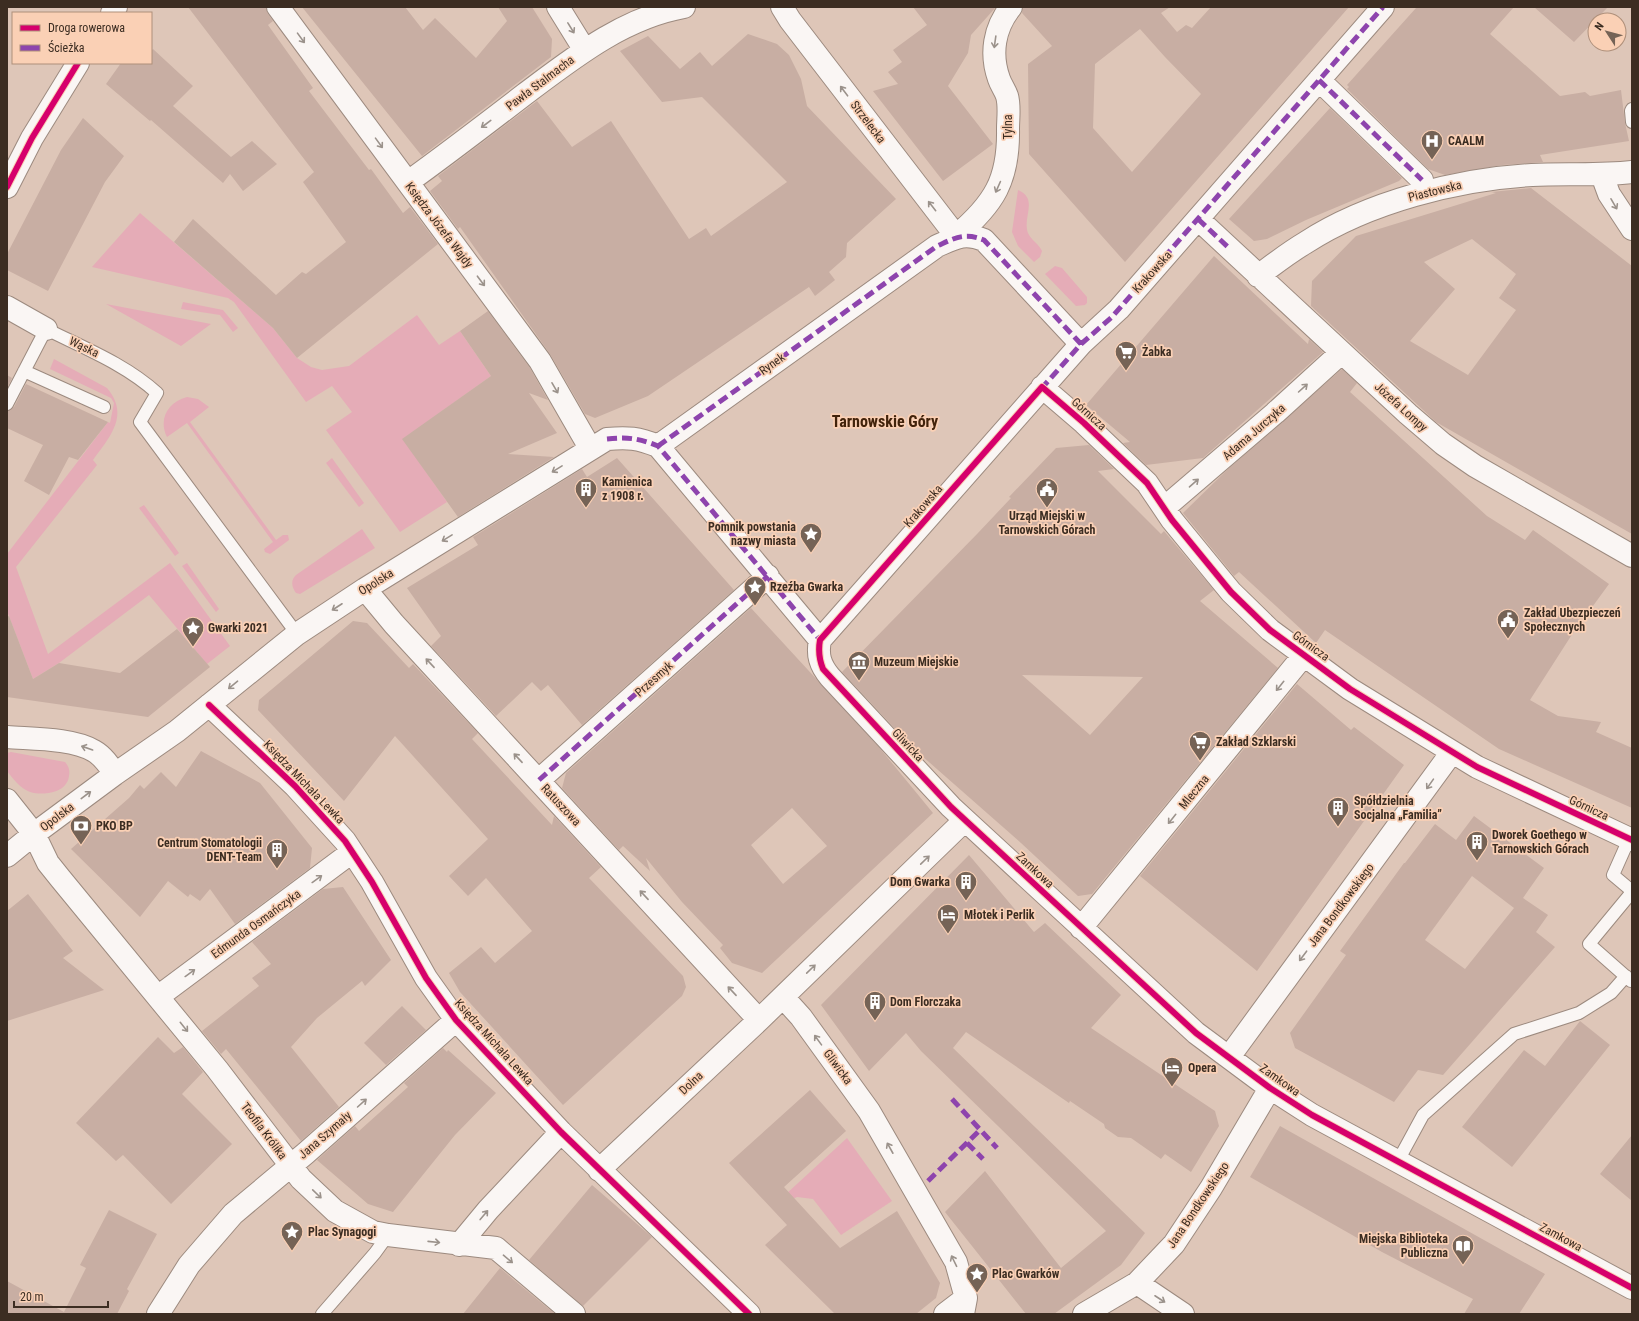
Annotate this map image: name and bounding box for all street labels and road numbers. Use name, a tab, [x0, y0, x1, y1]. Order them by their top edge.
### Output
street label: Pawła Stalmacha	[503, 53, 577, 113]
street label: Strzelecka	[848, 98, 889, 146]
street label: Tylna	[1001, 114, 1015, 140]
street label: Piastowska	[1407, 178, 1463, 204]
street label: Księdza Józefa Wajdy	[402, 180, 476, 270]
street label: Krakowska	[1130, 248, 1175, 296]
street label: Wąska	[67, 334, 101, 360]
street label: Rynek	[756, 350, 788, 378]
street label: Józefa Lompy	[1372, 380, 1430, 434]
street label: Górnicza	[1069, 395, 1109, 433]
street label: Adama Jurczyka	[1220, 401, 1288, 463]
street label: Krakowska	[901, 482, 945, 530]
street label: Opolska	[356, 566, 396, 598]
street label: Górnicza	[1290, 628, 1332, 664]
street label: Przesmyk	[632, 658, 676, 700]
street label: Gliwicka	[889, 726, 927, 765]
street label: Księdza Michała Lewka	[260, 737, 348, 827]
street label: Mleczna	[1176, 772, 1212, 812]
street label: Ratuszowa	[538, 781, 584, 829]
street label: Górnicza	[1567, 793, 1611, 823]
street label: Opolska	[37, 800, 77, 834]
street label: Zamkowa	[1013, 849, 1057, 891]
street label: Jana Bondkowskiego	[1305, 861, 1377, 949]
street label: Edmunda Osmańczyka	[209, 887, 304, 961]
street label: Księdza Michała Lewka	[452, 996, 536, 1088]
street label: Gliwicka	[821, 1047, 856, 1087]
street label: Zamkowa	[1257, 1061, 1303, 1099]
street label: Dolna	[676, 1068, 706, 1097]
street label: Teofila Królika	[238, 1100, 290, 1162]
street label: Jana Szymały	[296, 1108, 354, 1162]
street label: Jana Bondkowskiego	[1164, 1159, 1232, 1251]
street label: Zamkowa	[1537, 1220, 1585, 1254]

